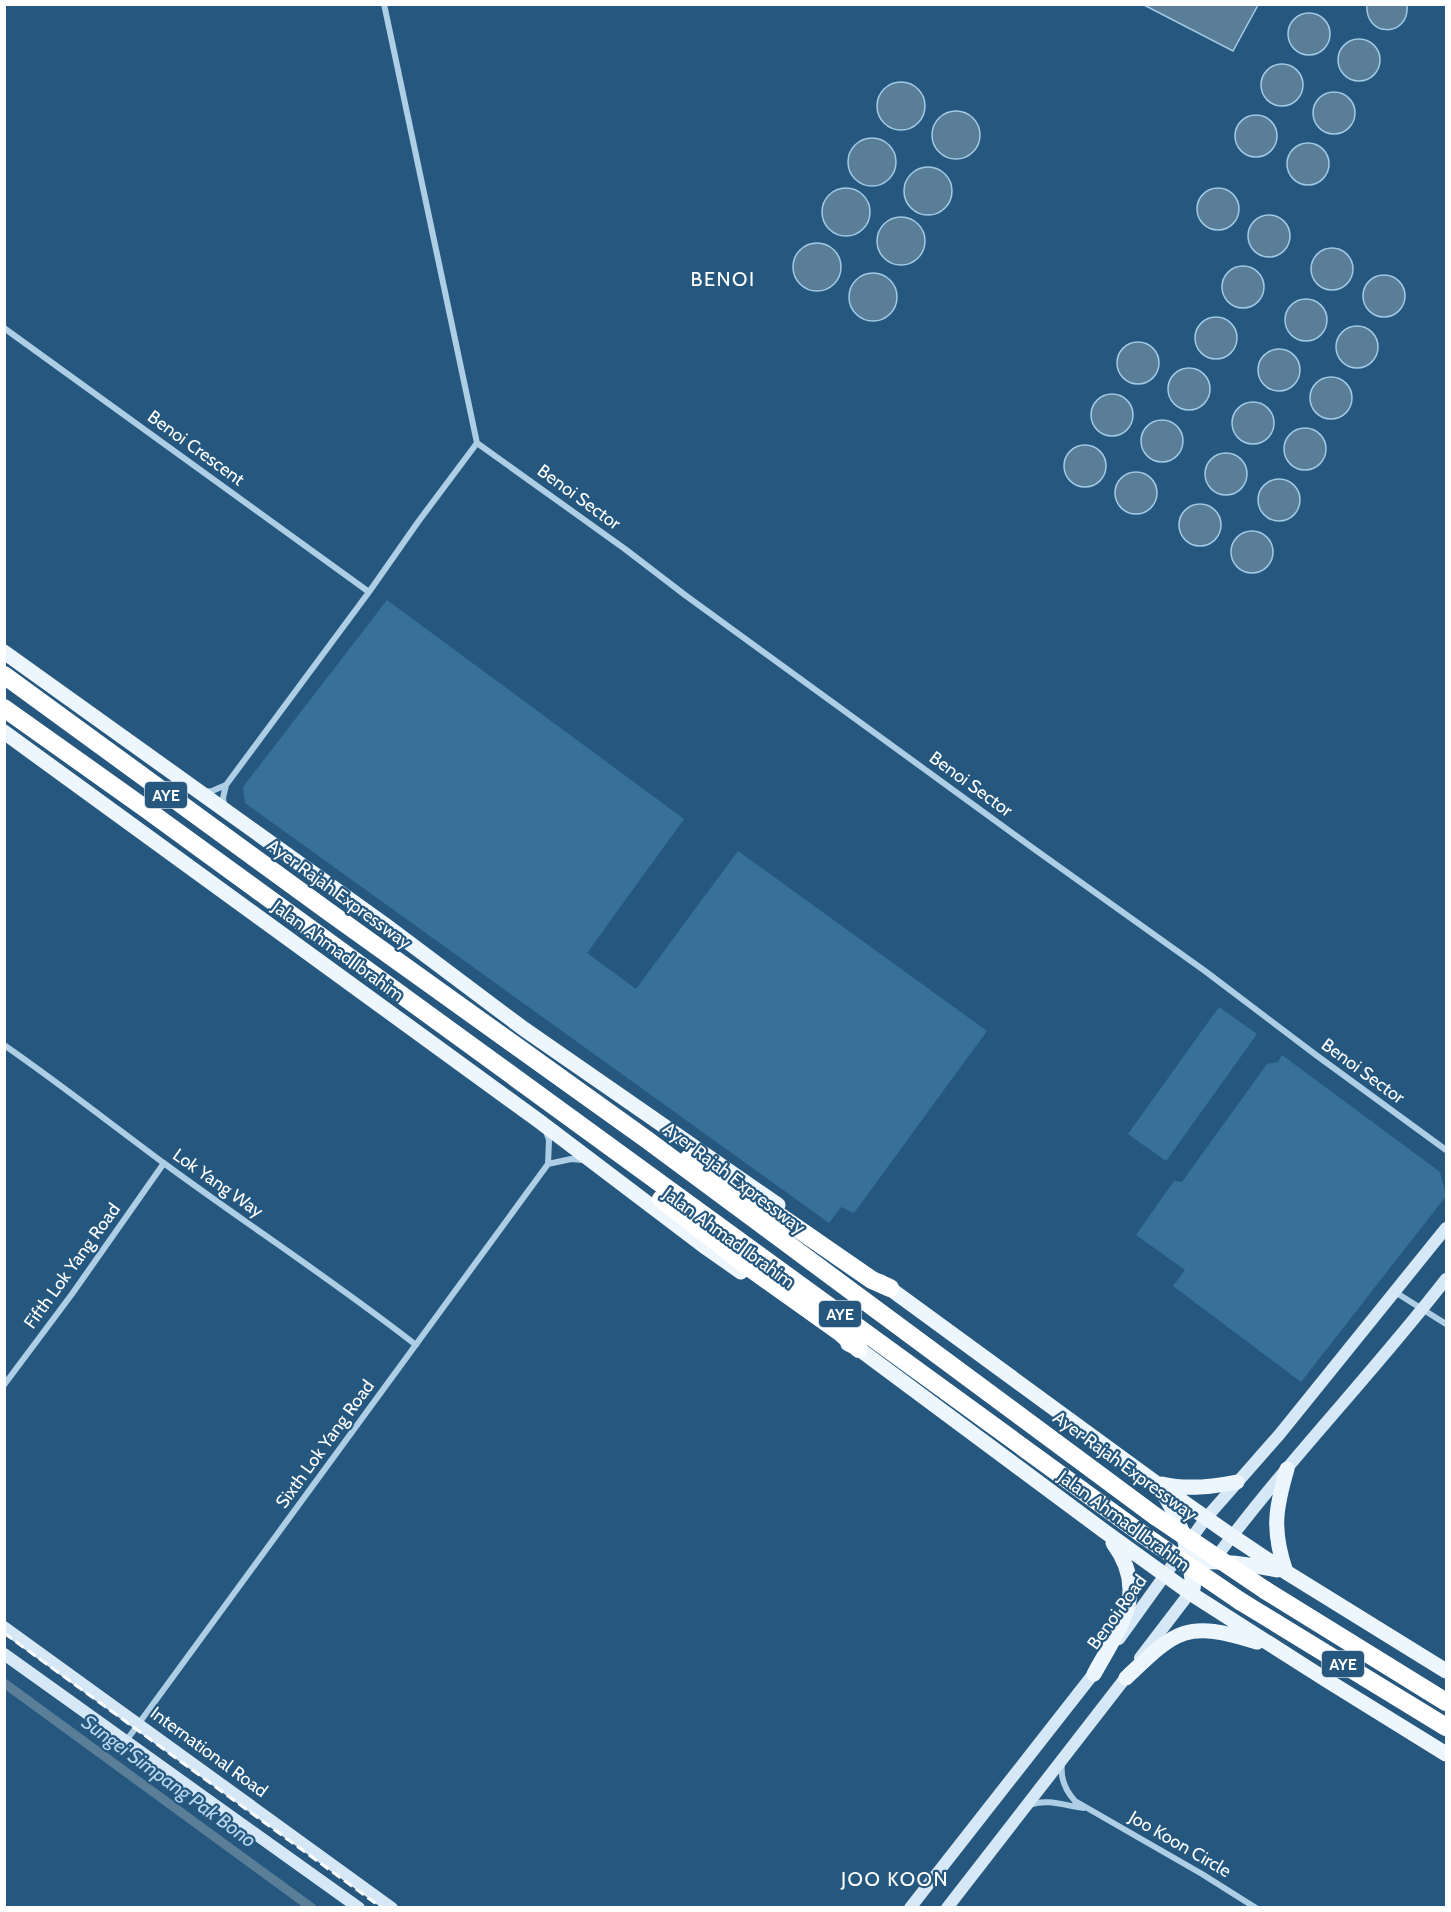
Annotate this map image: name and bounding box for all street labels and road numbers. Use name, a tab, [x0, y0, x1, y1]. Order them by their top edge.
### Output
street label: Benoi Crescent	[143, 406, 249, 490]
street label: Benoi Sector	[533, 460, 625, 535]
street label: Benoi Sector	[925, 747, 1017, 822]
road number: AYE	[145, 782, 187, 808]
street label: Ayer Rajah Expressway	[263, 834, 415, 954]
street label: Jalan Ahmad Ibrahim	[267, 895, 408, 1006]
street label: Benoi Sector	[1317, 1034, 1409, 1109]
street label: Ayer Rajah Expressway	[659, 1117, 809, 1239]
street label: Lok Yang Way	[169, 1144, 267, 1222]
street label: Jalan Ahmad Ibrahim	[658, 1182, 799, 1293]
street label: Fifth Lok Yang Road	[19, 1199, 125, 1333]
road number: AYE	[819, 1301, 861, 1327]
street label: Sixth Lok Yang Road	[271, 1376, 379, 1512]
street label: Ayer Rajah Expressway	[1049, 1406, 1201, 1526]
street label: Jalan Ahmad Ibrahim	[1053, 1465, 1194, 1576]
street label: Benoi Road	[1083, 1570, 1151, 1654]
road number: AYE	[1322, 1651, 1364, 1677]
street label: International Road	[146, 1702, 272, 1802]
street label: Joo Koon Circle	[1124, 1805, 1235, 1882]

